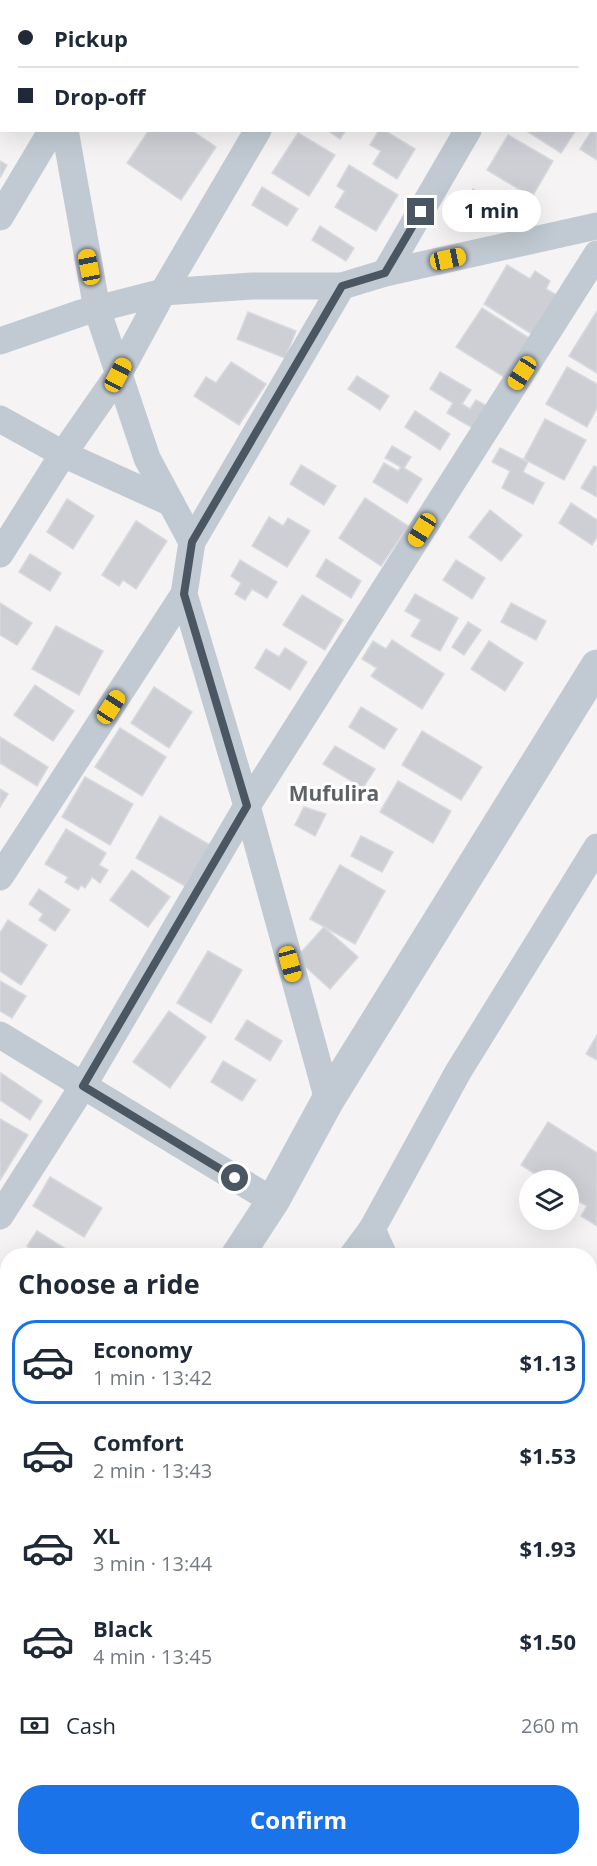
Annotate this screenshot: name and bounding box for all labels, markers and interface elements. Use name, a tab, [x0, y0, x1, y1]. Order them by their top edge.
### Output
text: Pickup	[54, 23, 128, 53]
text: Drop-off	[54, 81, 146, 111]
callout: 1 min	[442, 191, 541, 233]
text: 1 min	[464, 197, 519, 224]
route end	[407, 198, 434, 225]
car	[429, 246, 467, 272]
car	[77, 248, 101, 286]
car	[505, 353, 539, 393]
car	[102, 355, 134, 395]
car	[405, 510, 439, 550]
car	[94, 687, 128, 727]
district label: Mufulira	[289, 779, 379, 807]
car	[277, 944, 303, 984]
route start	[221, 1164, 248, 1191]
map controls	[519, 1170, 579, 1230]
button: layers	[519, 1170, 579, 1230]
text: Choose a ride	[18, 1265, 200, 1302]
text: Economy	[93, 1334, 192, 1364]
icon: car	[21, 1335, 75, 1389]
text: $1.13	[519, 1347, 576, 1377]
text: 1 min · 13:42	[93, 1364, 212, 1391]
text: Comfort	[93, 1427, 184, 1457]
icon: car	[21, 1428, 75, 1482]
text: $1.53	[519, 1440, 576, 1470]
text: 2 min · 13:43	[93, 1457, 212, 1484]
text: XL	[93, 1520, 120, 1550]
icon: car	[21, 1521, 75, 1575]
text: $1.93	[519, 1533, 576, 1563]
text: 3 min · 13:44	[93, 1550, 212, 1577]
text: Black	[93, 1613, 153, 1643]
icon: car	[21, 1614, 75, 1668]
text: $1.50	[519, 1626, 576, 1656]
text: 4 min · 13:45	[93, 1643, 212, 1670]
icon: cash	[18, 1709, 51, 1742]
text: Cash	[66, 1710, 116, 1740]
text: 260 m	[521, 1712, 579, 1739]
button: Confirm	[18, 1785, 579, 1854]

